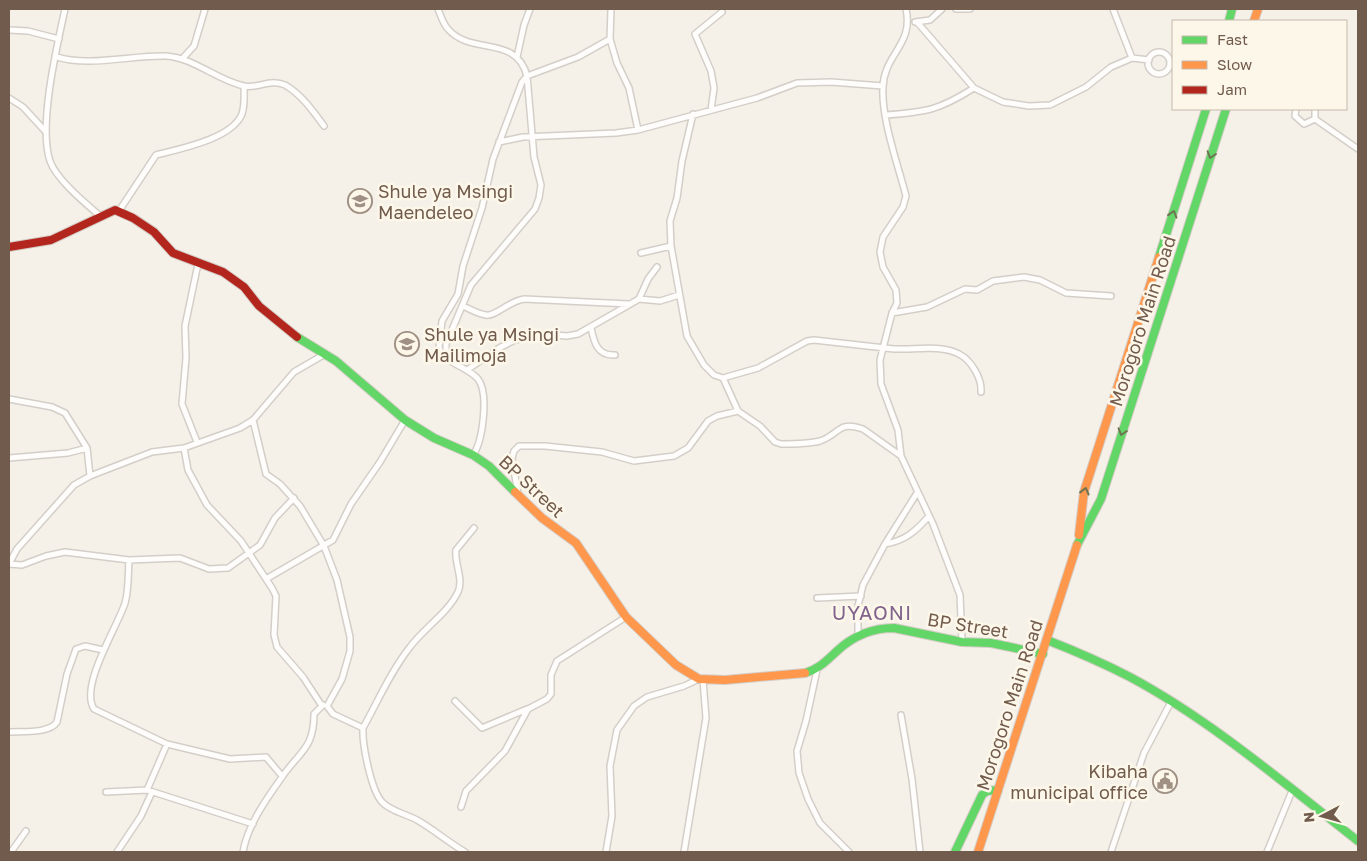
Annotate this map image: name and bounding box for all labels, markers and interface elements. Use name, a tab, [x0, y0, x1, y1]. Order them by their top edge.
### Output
legend	[1172, 20, 1347, 110]
text: Fast	[1217, 30, 1248, 48]
text: Slow	[1217, 55, 1252, 73]
text: Jam	[1217, 80, 1247, 98]
one-way arrow	[1206, 151, 1216, 159]
place label: Shule ya Msingi Maendeleo	[378, 180, 513, 223]
school or university icon: Shule ya Msingi Maendeleo	[347, 188, 373, 214]
one-way arrow	[1168, 210, 1178, 218]
street label: Morogoro Main Road	[1104, 233, 1180, 409]
place label: Shule ya Msingi Mailimoja	[424, 323, 559, 366]
school or university icon: Shule ya Msingi Mailimoja	[394, 331, 420, 357]
one-way arrow	[1118, 428, 1128, 436]
street label: BP Street	[495, 450, 569, 522]
one-way arrow	[1079, 486, 1090, 495]
district label: UYAONI	[832, 600, 912, 624]
street label: BP Street	[926, 608, 1010, 642]
street label: Morogoro Main Road	[971, 617, 1047, 793]
place label: Kibaha municipal office	[1010, 760, 1148, 803]
public building icon: Kibaha municipal office	[1152, 768, 1178, 794]
north arrow	[1297, 791, 1347, 841]
text: N	[1300, 811, 1318, 824]

